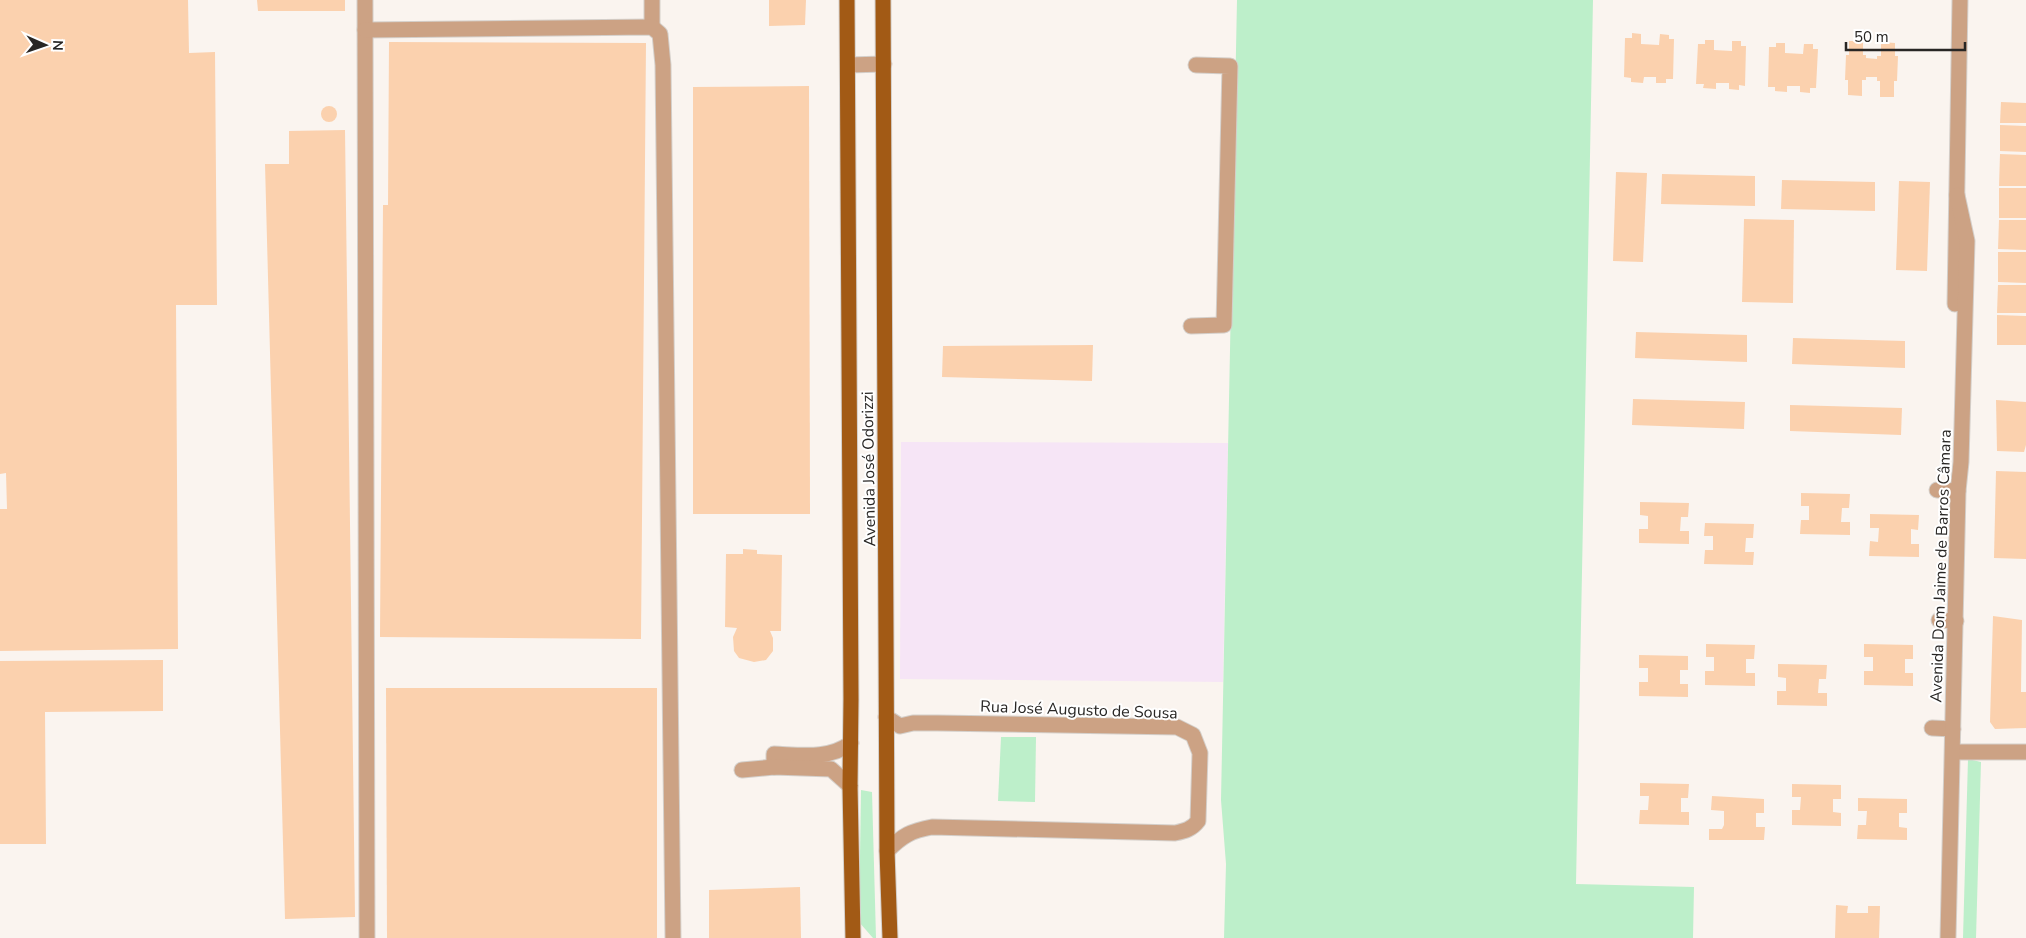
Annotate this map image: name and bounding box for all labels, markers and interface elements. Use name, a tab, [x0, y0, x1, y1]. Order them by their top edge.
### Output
north arrow	[20, 20, 70, 70]
scale bar	[1846, 20, 1965, 52]
text: 50 m	[1854, 27, 1889, 47]
text: N	[48, 40, 67, 51]
street label: Avenida José Odorizzi	[857, 391, 881, 547]
street label: Avenida Dom Jaime de Barros Câmara	[1925, 429, 1957, 703]
street label: Rua José Augusto de Sousa	[980, 696, 1178, 724]

